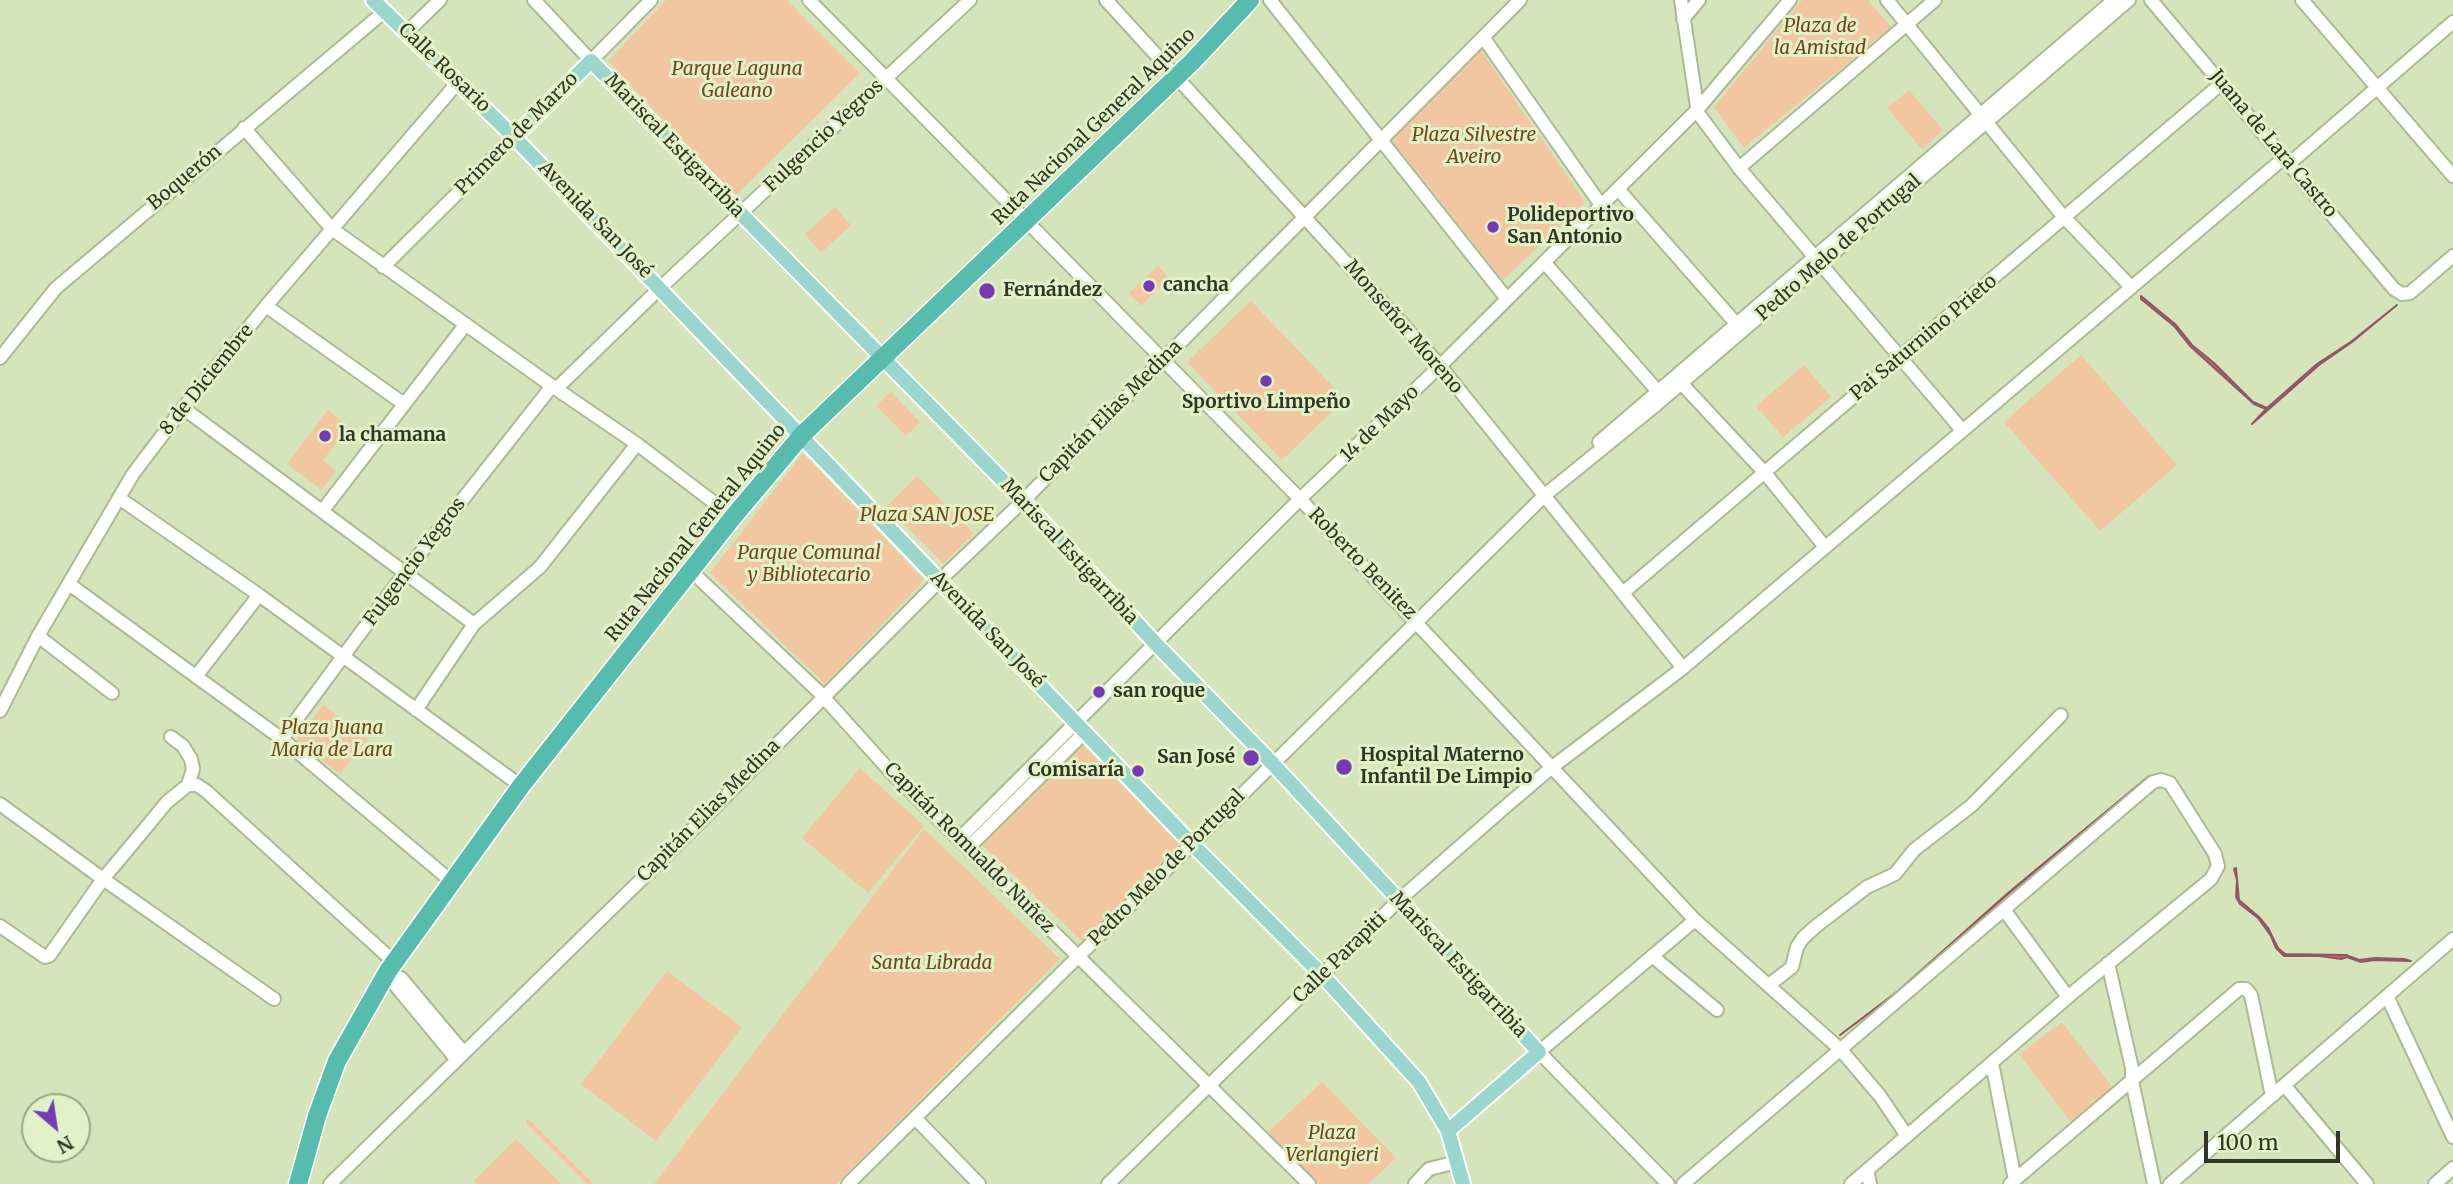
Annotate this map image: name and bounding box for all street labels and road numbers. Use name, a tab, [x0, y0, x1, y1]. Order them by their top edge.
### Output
street label: Calle Rosario	[393, 19, 495, 117]
street label: Ruta Nacional General Aquino	[988, 24, 1200, 230]
street label: Juana de Lara Castro	[2204, 65, 2342, 223]
street label: Primero de Marzo	[451, 68, 583, 200]
street label: Mariscal Estigarribia	[599, 69, 749, 223]
street label: Fulgencio Yegros	[760, 75, 888, 197]
street label: Boquerón	[143, 141, 227, 215]
street label: Avenida San José	[533, 157, 657, 283]
street label: Pedro Melo de Portugal	[1752, 170, 1926, 326]
street label: Monseñor Moreno	[1339, 256, 1467, 398]
street label: Pai Saturnino Prieto	[1846, 270, 2002, 406]
street label: 8 de Diciembre	[155, 320, 259, 440]
street label: Capitán Elias Medina	[1035, 336, 1187, 488]
street label: 14 de Mayo	[1336, 381, 1424, 467]
street label: Ruta Nacional General Aquino	[601, 420, 791, 646]
street label: Mariscal Estigarribia	[996, 474, 1142, 630]
street label: Fulgencio Yegros	[359, 493, 471, 631]
street label: Roberto Benitez	[1303, 504, 1421, 624]
street label: Avenida San José	[925, 567, 1049, 693]
street label: Capitán Elias Medina	[633, 735, 785, 887]
street label: Capitán Romualdo Nuñez	[879, 758, 1059, 938]
street label: Pedro Melo de Portugal	[1084, 785, 1250, 951]
street label: Mariscal Estigarribia	[1385, 887, 1531, 1043]
street label: Calle Parapiti	[1289, 908, 1391, 1008]

